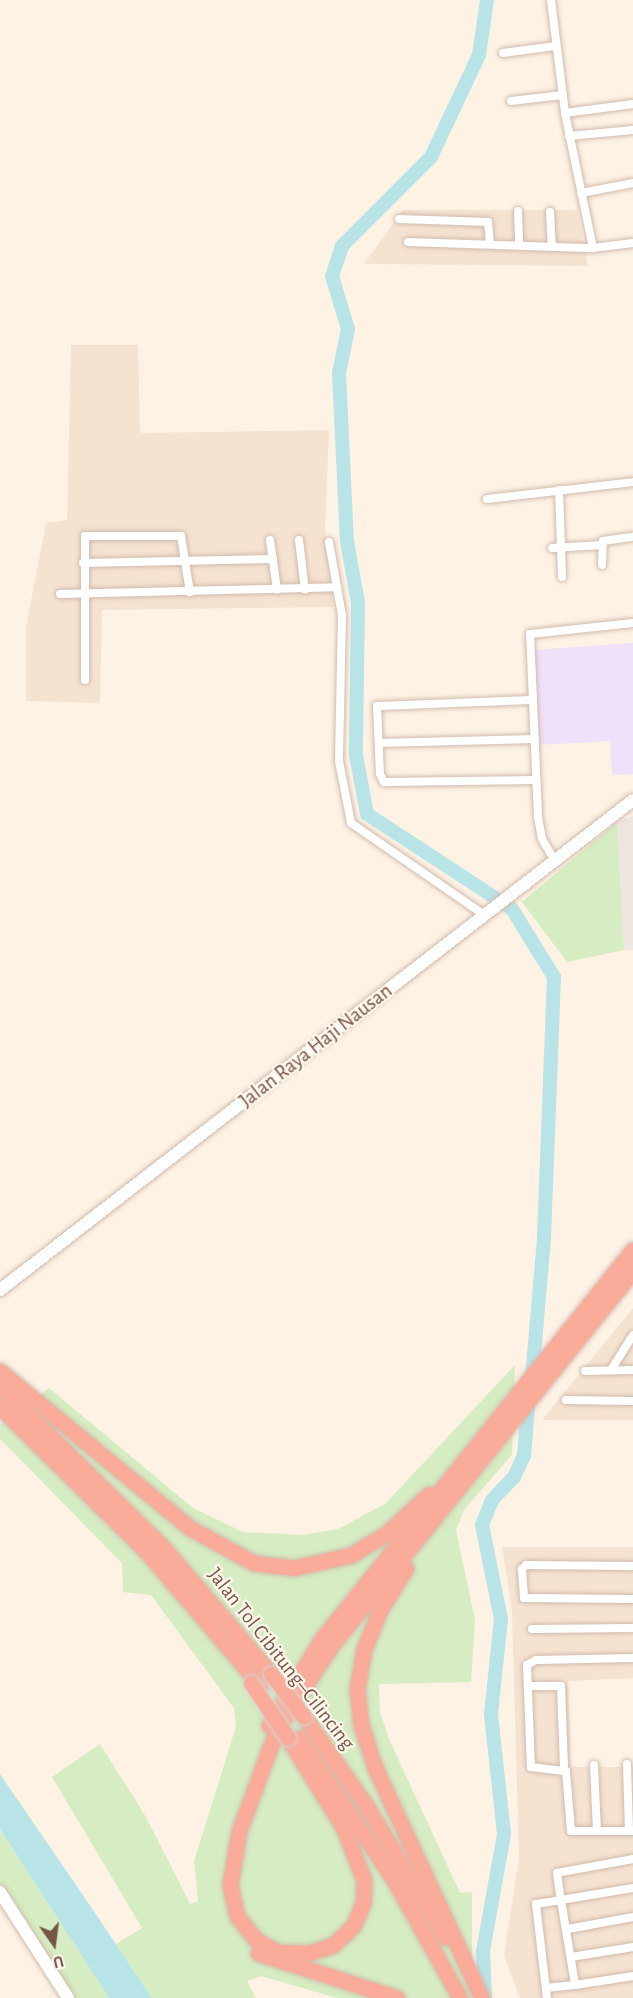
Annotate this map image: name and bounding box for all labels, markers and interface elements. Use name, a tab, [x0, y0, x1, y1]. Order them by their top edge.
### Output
street label: Jalan Raya Haji Nausan	[234, 978, 398, 1114]
street label: Jalan Tol Cibitung–Cilincing	[202, 1563, 360, 1755]
north arrow	[24, 1914, 84, 1974]
text: U	[51, 1952, 65, 1970]

